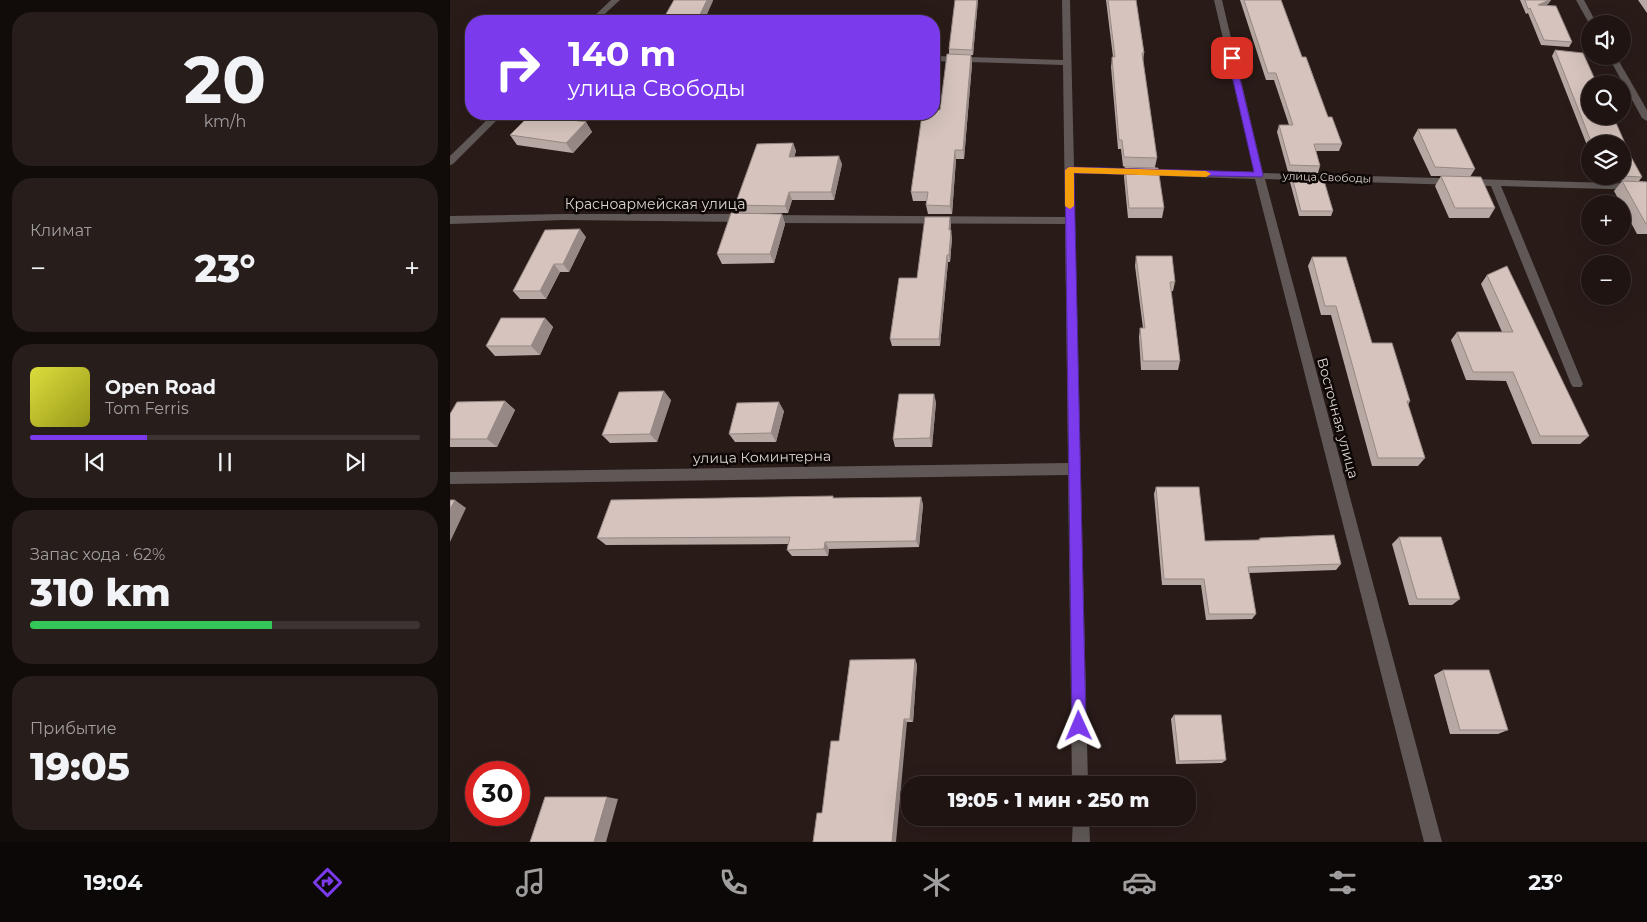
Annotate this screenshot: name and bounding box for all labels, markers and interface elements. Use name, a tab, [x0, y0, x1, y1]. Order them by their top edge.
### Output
map controls	[1581, 15, 1631, 305]
button: sound	[1581, 15, 1631, 65]
text: 140 m	[568, 32, 676, 75]
icon: right	[485, 35, 550, 100]
pin	[1211, 37, 1253, 79]
text: 20	[184, 40, 266, 119]
icon: arrive	[1218, 44, 1246, 72]
text: улица Свободы	[568, 75, 746, 102]
button: search	[1581, 75, 1631, 125]
text: km/h	[204, 112, 246, 131]
button: layers	[1581, 135, 1631, 185]
street label: улица Свободы	[1281, 168, 1372, 186]
street label: Красноармейская улица	[565, 195, 745, 213]
button: +	[1581, 195, 1631, 245]
text: Климат	[30, 221, 92, 240]
text: 23°	[195, 245, 255, 292]
text: −	[30, 251, 46, 285]
text: +	[404, 251, 420, 285]
button: −	[1581, 255, 1631, 305]
street label: Восточная улица	[1313, 356, 1363, 480]
text: Open Road	[105, 376, 216, 399]
text: Tom Ferris	[105, 399, 189, 418]
street label: улица Коминтерна	[692, 447, 831, 467]
icon: previous	[81, 448, 109, 476]
icon: pause	[211, 448, 239, 476]
icon: next	[341, 448, 369, 476]
text: Запас хода · 62%	[30, 545, 165, 564]
text: 310 km	[30, 569, 171, 616]
position arrow	[1052, 699, 1104, 751]
text: Прибытие	[30, 719, 117, 738]
text: 19:05	[30, 743, 130, 790]
speed limit sign: 30	[465, 761, 530, 826]
text: 19:05 · 1 мин · 250 m	[948, 789, 1149, 812]
icon: directions	[310, 865, 345, 900]
icon: music	[513, 865, 548, 900]
icon: phone	[716, 865, 751, 900]
icon: climate	[919, 865, 954, 900]
icon: car	[1122, 865, 1157, 900]
icon: filters	[1325, 865, 1360, 900]
text: 19:04	[84, 869, 142, 896]
text: 23°	[1528, 869, 1563, 896]

